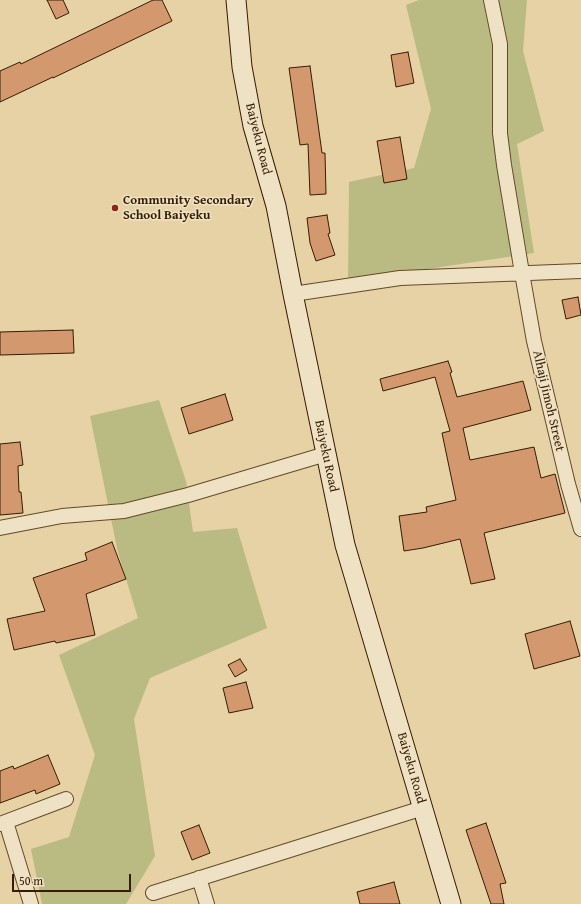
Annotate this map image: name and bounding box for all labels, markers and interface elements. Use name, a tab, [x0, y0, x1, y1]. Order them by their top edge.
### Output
street label: Baiyeku Road	[242, 102, 274, 176]
place label: Community Secondary School Baiyeku	[123, 193, 254, 224]
marker: Community Secondary School Baiyeku	[110, 203, 120, 213]
street label: Alhaji Jimoh Street	[529, 349, 567, 453]
street label: Baiyeku Road	[311, 419, 341, 493]
street label: Baiyeku Road	[393, 731, 429, 805]
scale bar	[14, 866, 133, 892]
text: 50 m	[19, 872, 43, 889]

